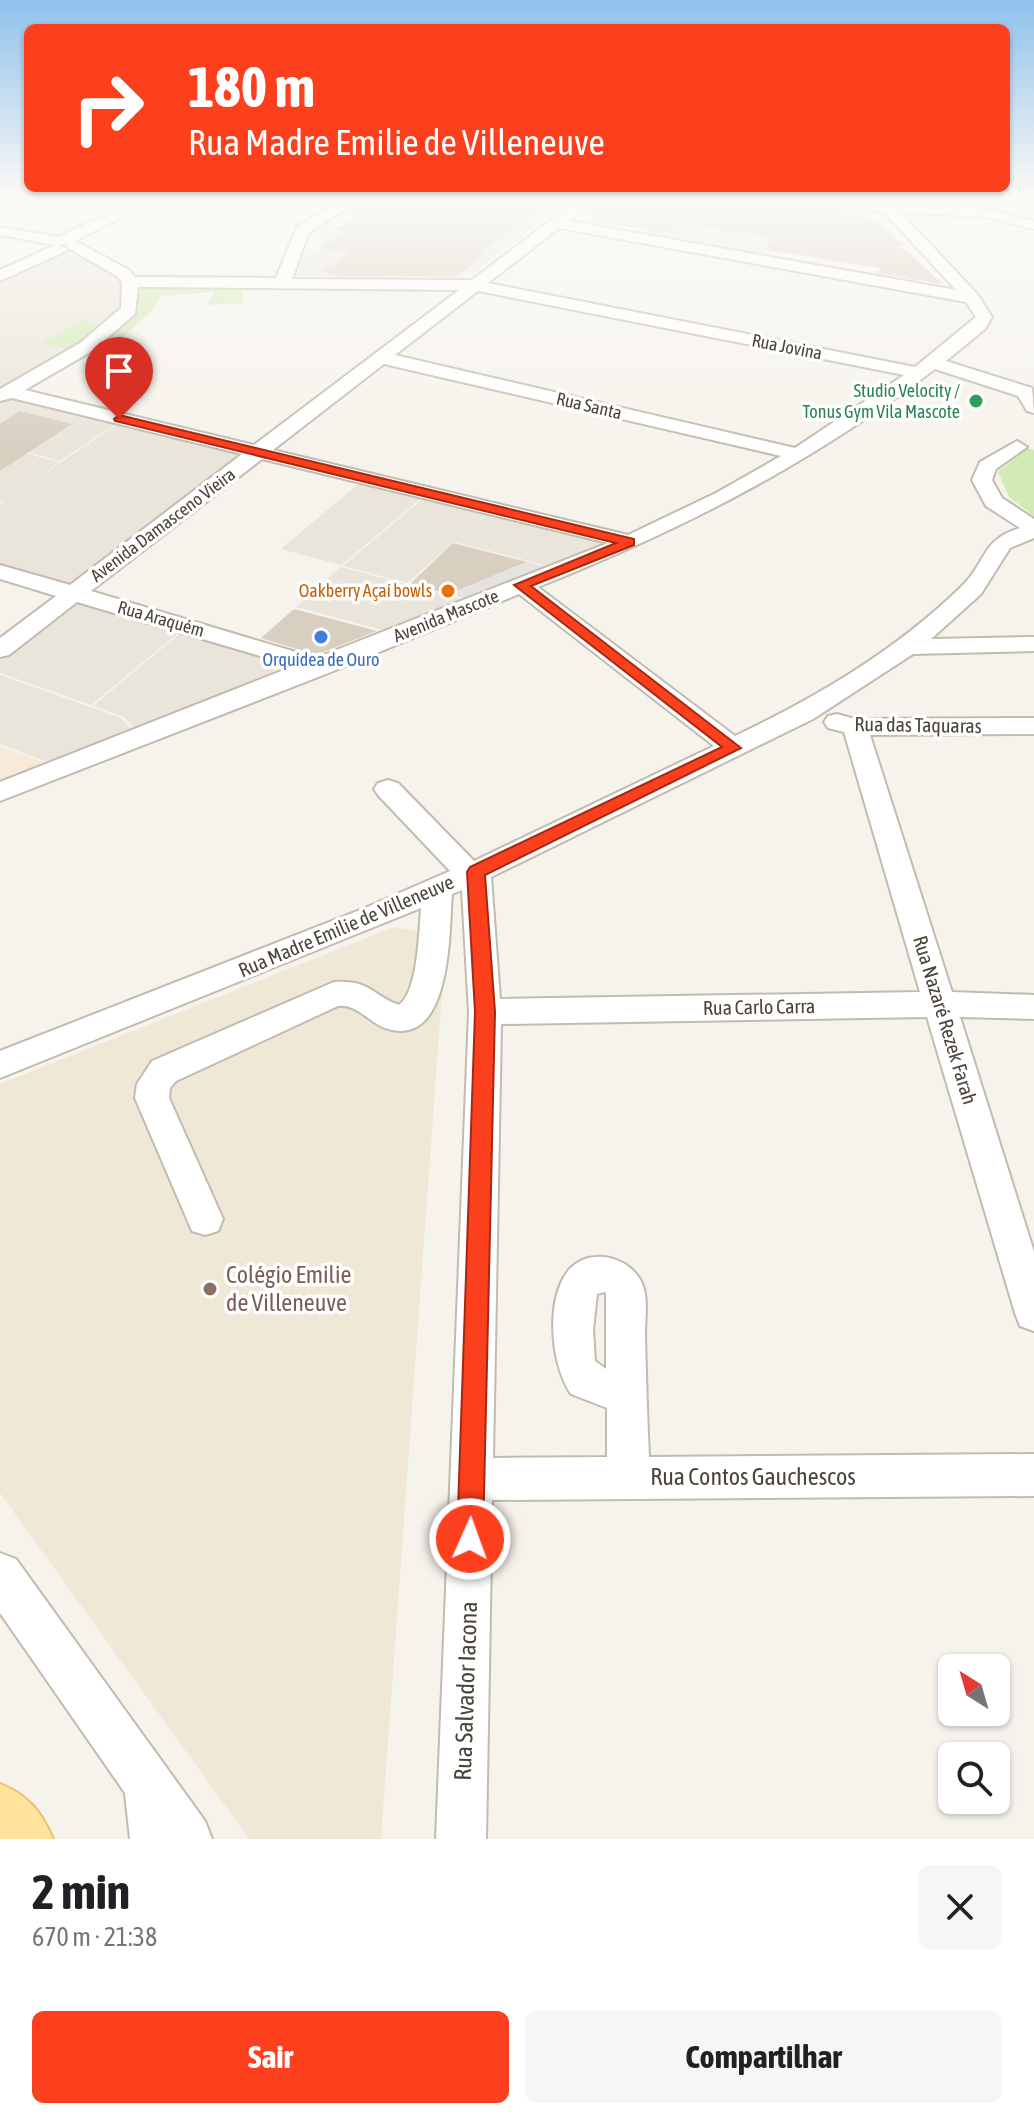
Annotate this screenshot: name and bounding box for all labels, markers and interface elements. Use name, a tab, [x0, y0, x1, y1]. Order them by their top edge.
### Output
text: 180 m	[188, 55, 315, 119]
icon: right	[56, 56, 160, 160]
text: Rua Madre Emilie de Villeneuve	[188, 121, 605, 163]
street label: Rua Jovina	[750, 329, 824, 364]
pin	[85, 337, 153, 419]
icon: arrive	[97, 349, 141, 393]
place label: Studio Velocity / Tonus Gym Vila Mascote	[802, 380, 960, 422]
street label: Rua Santa	[554, 388, 624, 423]
marker: Studio Velocity / Tonus Gym Vila Mascote	[967, 392, 985, 410]
street label: Avenida Damasceno Vieira	[86, 463, 239, 586]
place label: Oakberry Açaí bowls	[299, 580, 432, 601]
marker: Oakberry Açaí bowls	[439, 582, 457, 600]
street label: Avenida Mascote	[390, 585, 501, 646]
street label: Rua Araquém	[115, 596, 207, 641]
marker: Orquídea de Ouro	[312, 628, 330, 646]
place label: Orquídea de Ouro	[263, 649, 379, 670]
street label: Rua das Taquaras	[854, 712, 982, 737]
street label: Rua Madre Emilie de Villeneuve	[235, 870, 457, 981]
street label: Rua Nazaré Rezek Farah	[909, 933, 982, 1107]
street label: Rua Carlo Carra	[703, 994, 815, 1019]
place label: Colégio Emilie de Villeneuve	[226, 1261, 351, 1316]
marker: Colégio Emilie de Villeneuve	[201, 1280, 219, 1298]
street label: Rua Contos Gauchescos	[650, 1463, 856, 1490]
position arrow	[428, 1497, 512, 1581]
street label: Rua Salvador Iacona	[449, 1601, 482, 1781]
north arrow	[938, 1654, 1010, 1726]
map controls	[938, 1654, 1010, 1814]
button: search	[938, 1742, 1010, 1814]
text: 2 min	[32, 1864, 130, 1919]
button: close	[918, 1865, 1002, 1949]
text: 670 m · 21:38	[32, 1922, 157, 1952]
button: Sair	[32, 2011, 509, 2103]
button: Compartilhar	[525, 2011, 1002, 2103]

